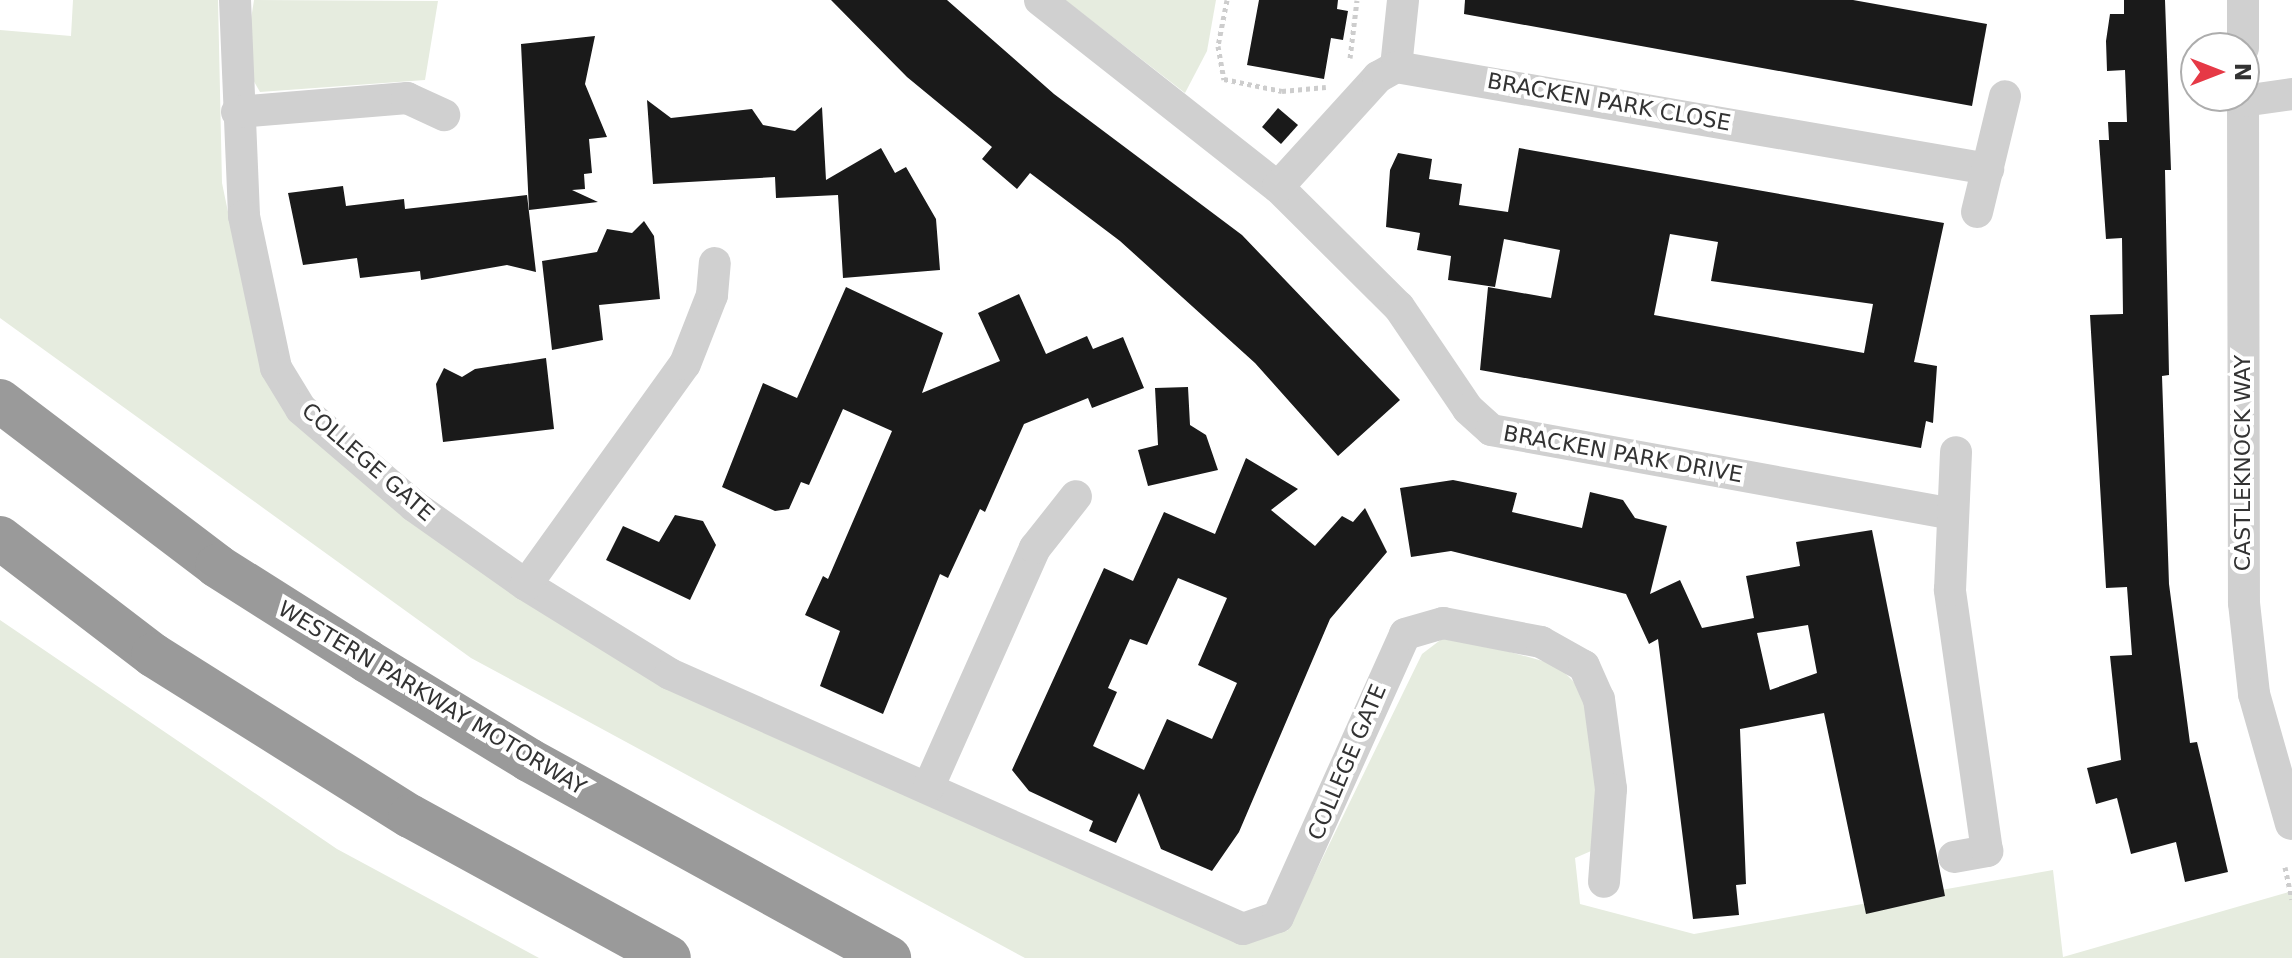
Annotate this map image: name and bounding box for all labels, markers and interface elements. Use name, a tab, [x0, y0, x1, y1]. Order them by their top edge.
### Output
north arrow	[2180, 32, 2260, 112]
text: N	[2230, 63, 2255, 81]
street label: BRACKEN PARK CLOSE	[1485, 68, 1733, 136]
street label: CASTLEKNOCK WAY	[2230, 355, 2256, 571]
street label: COLLEGE GATE	[296, 397, 440, 527]
street label: BRACKEN PARK DRIVE	[1501, 420, 1745, 488]
street label: WESTERN PARKWAY MOTORWAY	[273, 595, 591, 801]
street label: COLLEGE GATE	[1302, 680, 1392, 844]

